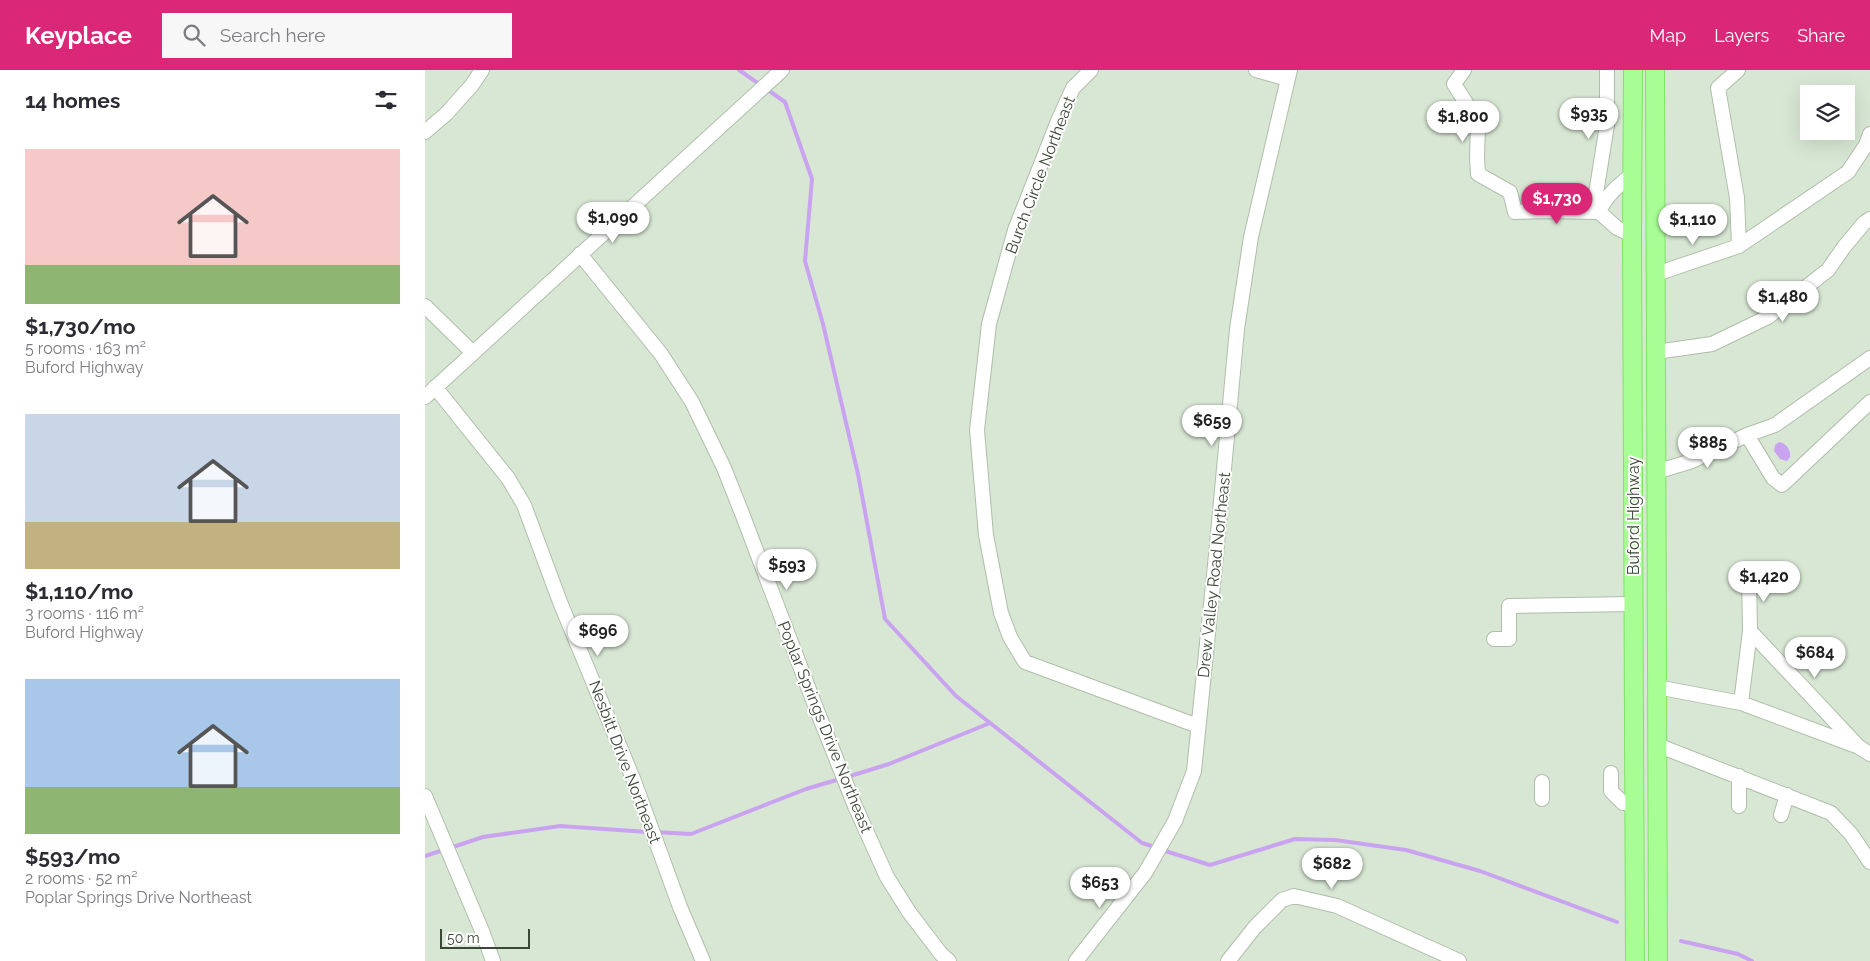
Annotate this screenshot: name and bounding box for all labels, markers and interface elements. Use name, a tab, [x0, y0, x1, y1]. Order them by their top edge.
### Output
search box	[162, 13, 512, 58]
text: Keyplace	[25, 21, 132, 50]
icon: search	[180, 21, 208, 49]
text: Search here	[220, 24, 325, 46]
text: Map	[1650, 25, 1686, 46]
text: Layers	[1714, 25, 1769, 46]
text: Share	[1797, 25, 1845, 46]
map controls	[1800, 85, 1855, 140]
button: layers	[1800, 85, 1855, 140]
icon: filters	[372, 86, 400, 114]
text: 14 homes	[25, 88, 120, 113]
street label: Burch Circle Northeast	[1001, 93, 1079, 257]
pin: $935	[1559, 98, 1619, 140]
pin: $1,800	[1422, 100, 1504, 143]
text: $935	[1570, 104, 1608, 123]
text: $1,800	[1437, 107, 1489, 126]
icon: home	[168, 181, 258, 271]
pin: $1,730	[1516, 182, 1598, 225]
text: $1,730	[1532, 189, 1582, 208]
pin: $1,090	[572, 202, 654, 244]
pin: $1,110	[1652, 204, 1734, 246]
text: $1,090	[588, 208, 638, 227]
text: $1,110	[1669, 210, 1717, 229]
pin: $1,480	[1742, 280, 1824, 323]
text: $1,480	[1758, 287, 1808, 306]
text: $1,730/mo	[25, 314, 136, 339]
text: 5 rooms · 163 m²	[25, 339, 146, 358]
text: Buford Highway	[25, 358, 143, 377]
pin: $659	[1182, 404, 1242, 447]
text: $659	[1193, 411, 1231, 430]
pin: $885	[1678, 426, 1738, 469]
text: $885	[1689, 433, 1727, 452]
icon: home	[168, 446, 258, 536]
street label: Buford Highway	[1624, 456, 1643, 575]
street label: Drew Valley Road Northeast	[1194, 471, 1234, 679]
pin: $593	[757, 548, 817, 591]
text: $593	[768, 555, 806, 574]
pin: $1,420	[1723, 560, 1805, 603]
text: $1,420	[1739, 567, 1789, 586]
text: $1,110/mo	[25, 579, 133, 604]
text: 3 rooms · 116 m²	[25, 604, 144, 623]
pin: $696	[568, 614, 628, 657]
street label: Poplar Springs Drive Northeast	[774, 618, 877, 836]
text: $696	[579, 621, 618, 640]
text: Buford Highway	[25, 623, 143, 642]
pin: $684	[1785, 636, 1845, 679]
text: $684	[1796, 643, 1834, 662]
street label: Nesbitt Drive Northeast	[585, 678, 665, 847]
icon: home	[168, 711, 258, 801]
text: $593/mo	[25, 844, 120, 869]
pin: $682	[1302, 848, 1362, 890]
text: $682	[1313, 854, 1351, 873]
pin: $653	[1070, 866, 1130, 909]
text: 2 rooms · 52 m²	[25, 869, 137, 888]
text: $653	[1081, 873, 1119, 892]
text: Poplar Springs Drive Northeast	[25, 888, 252, 907]
scale bar	[440, 926, 530, 949]
text: 50 m	[447, 930, 480, 946]

